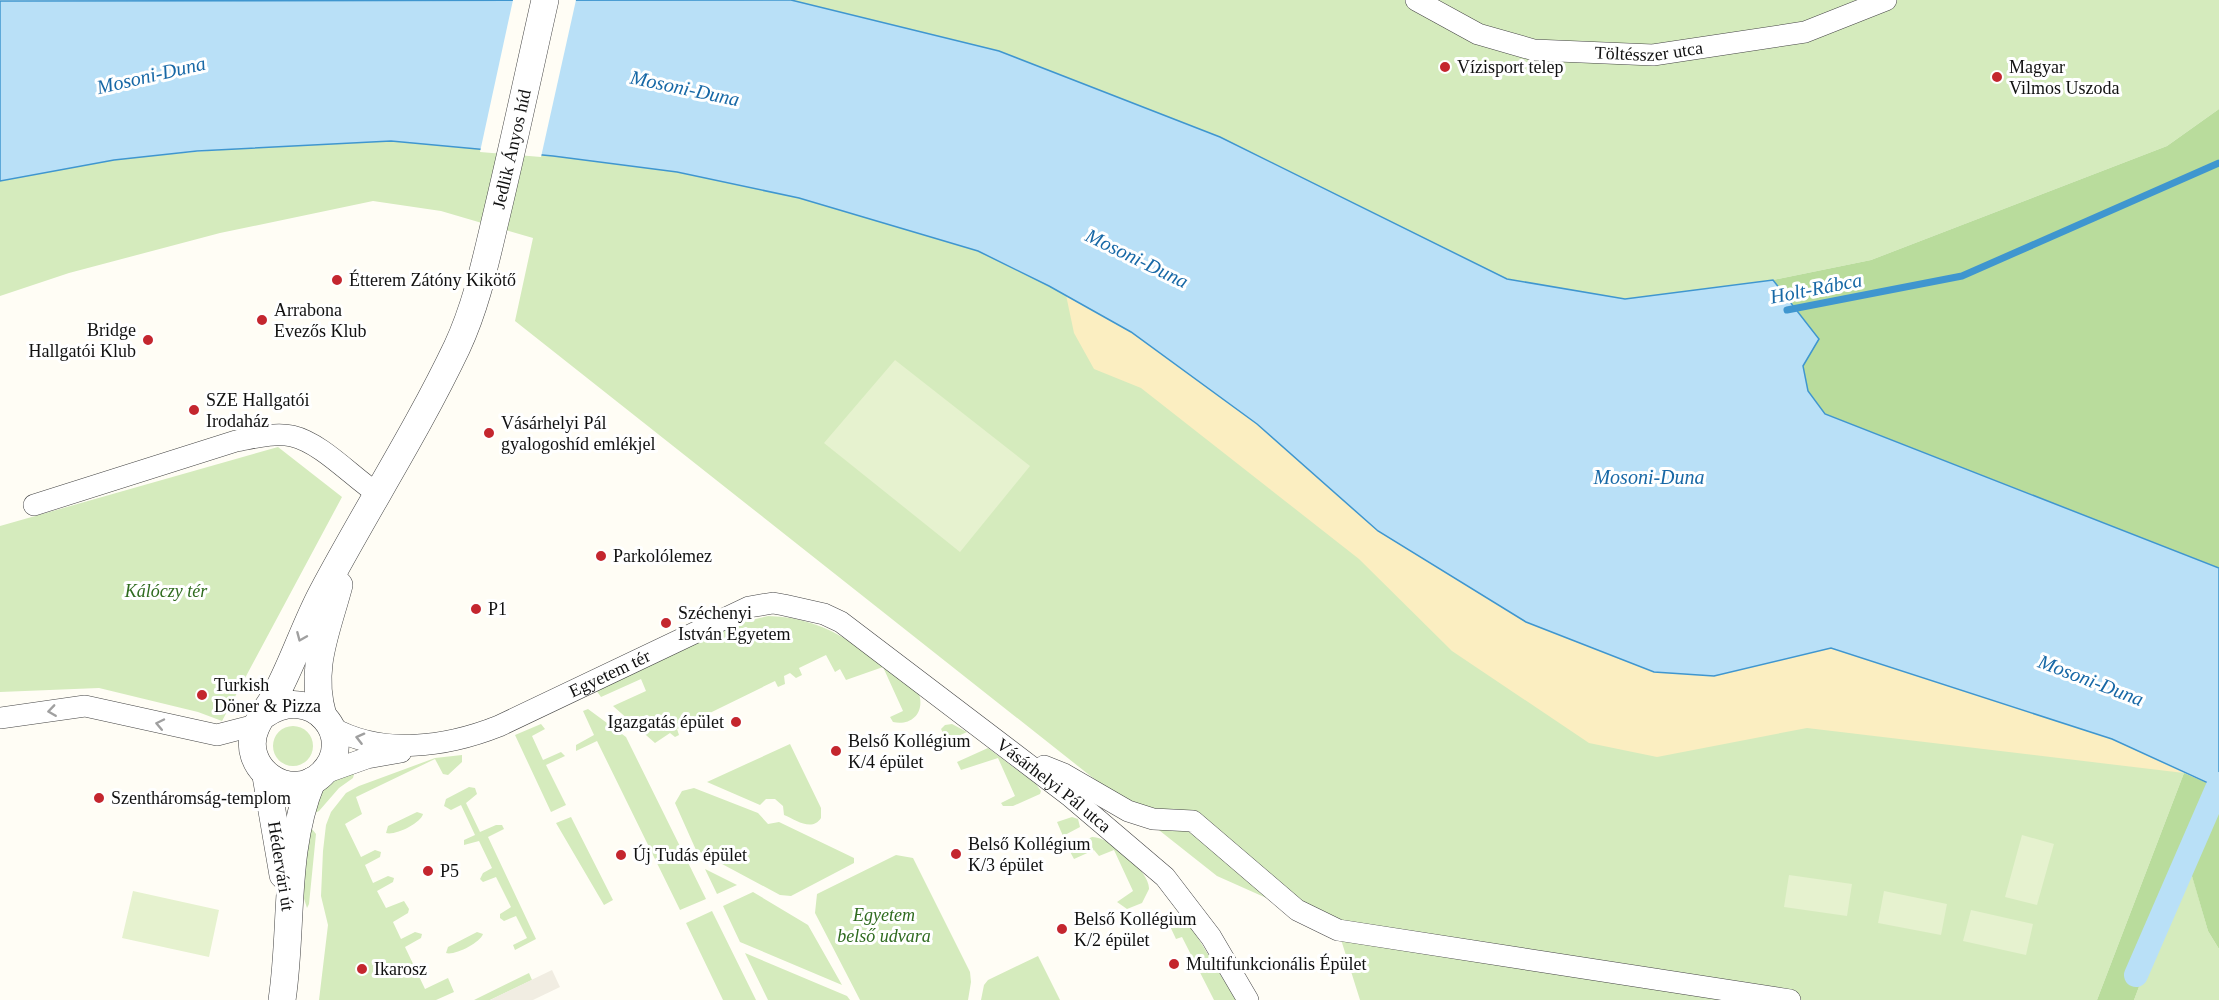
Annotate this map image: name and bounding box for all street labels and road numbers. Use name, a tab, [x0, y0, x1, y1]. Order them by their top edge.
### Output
street label: Töltésszer utca	[1594, 38, 1704, 65]
street label: Jedlik Ányos híd	[488, 87, 535, 211]
street label: Egyetem tér	[566, 646, 653, 701]
street label: Vásárhelyi Pál utca	[993, 734, 1115, 837]
street label: Hédervári út	[264, 820, 298, 912]

